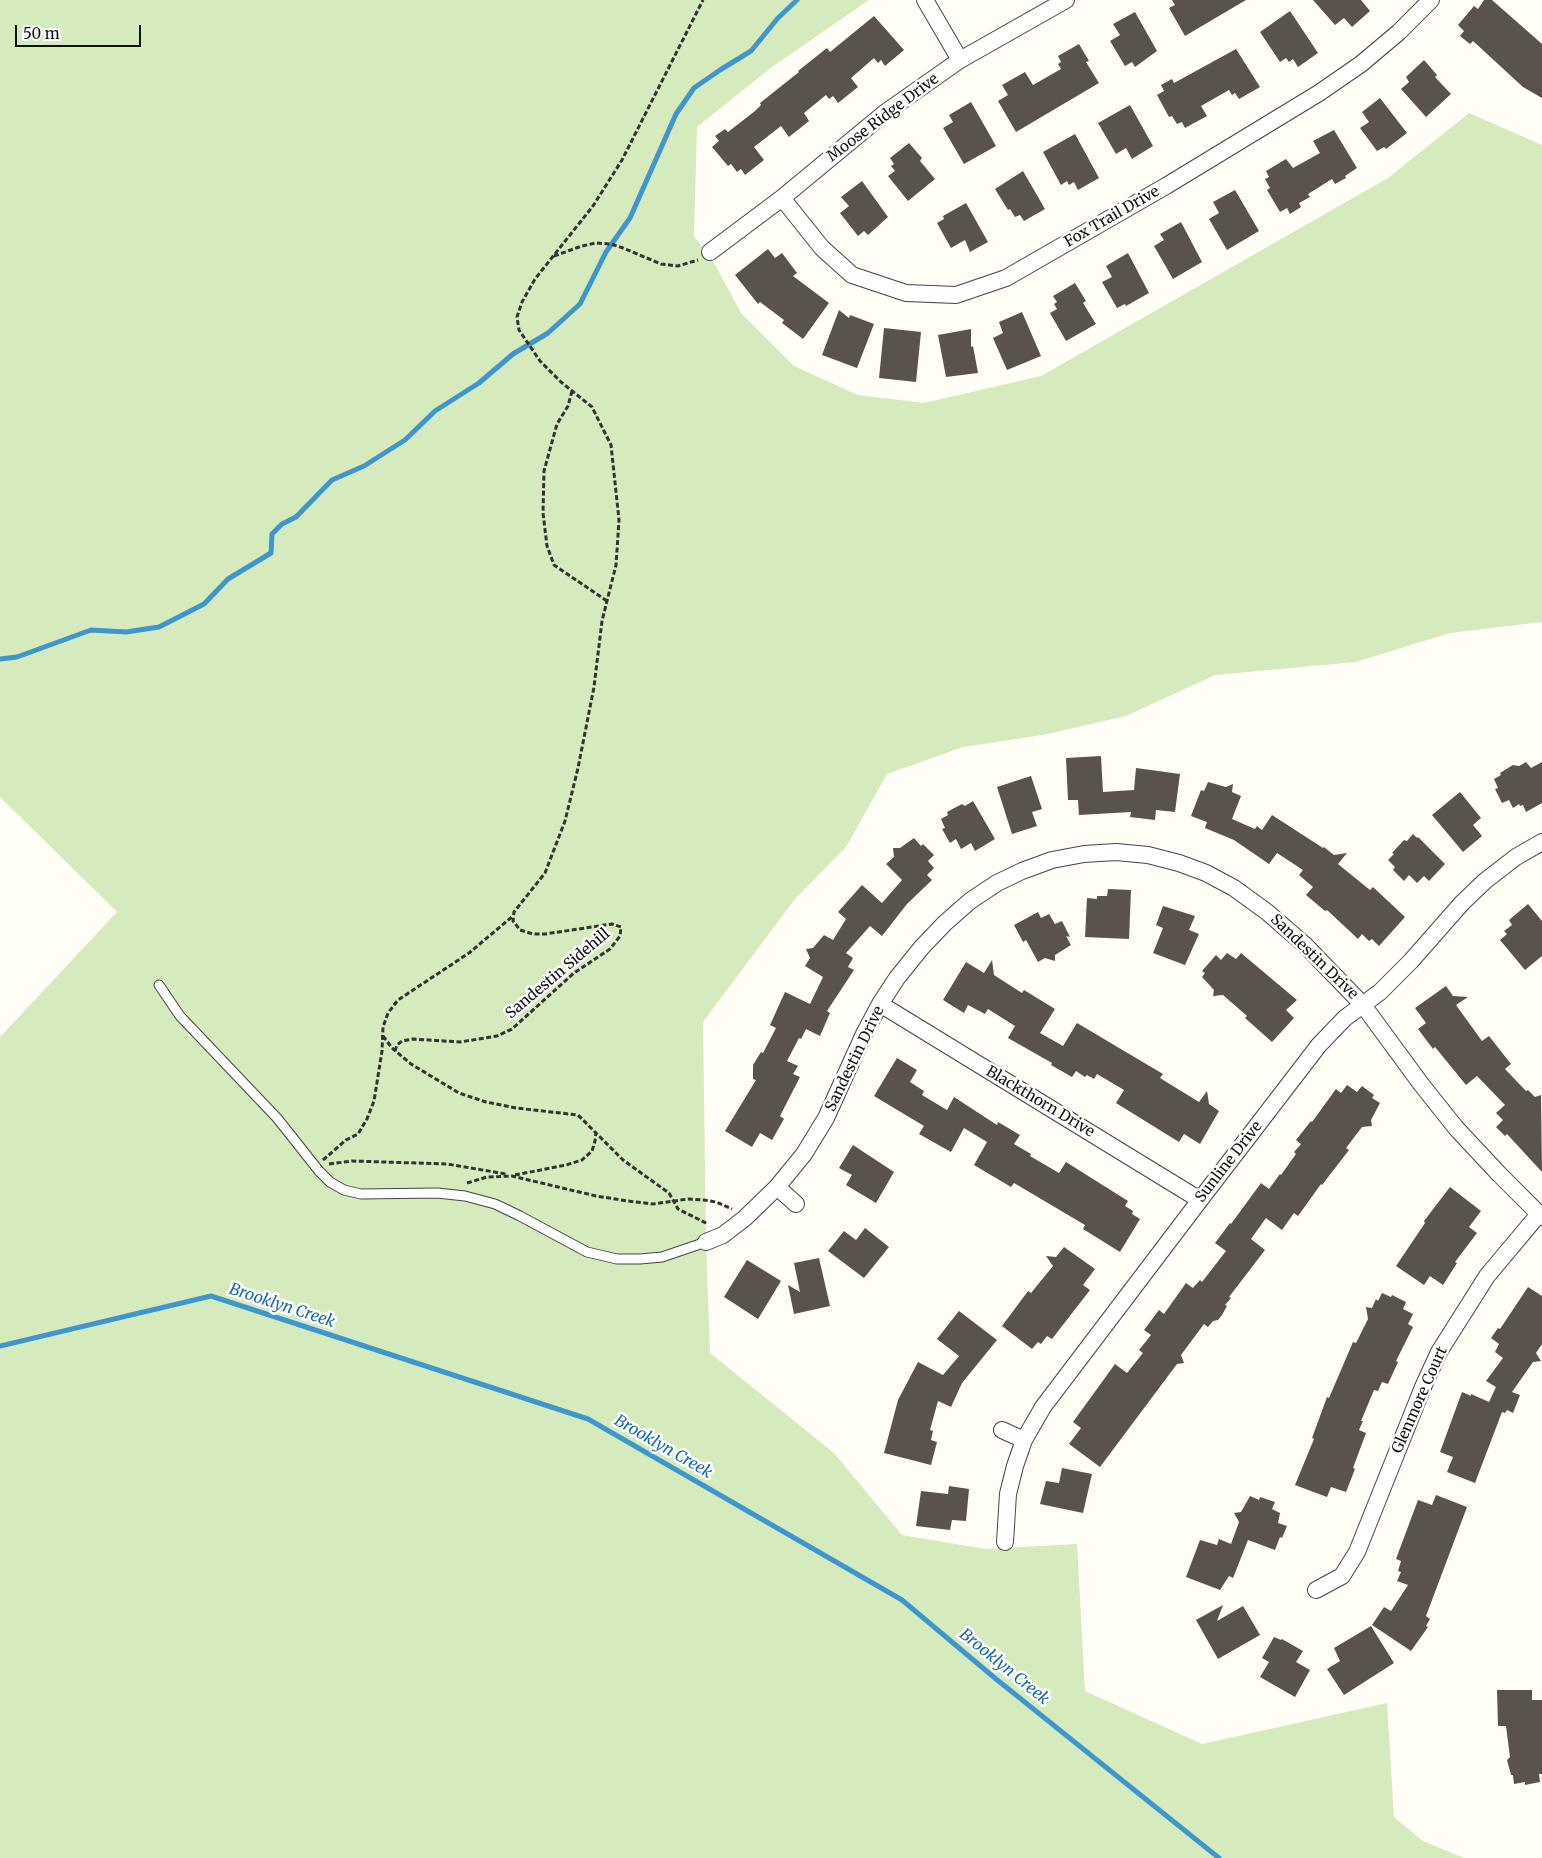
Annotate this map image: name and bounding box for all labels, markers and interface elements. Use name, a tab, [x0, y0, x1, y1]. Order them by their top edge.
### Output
scale bar	[18, 15, 144, 47]
text: 50 m	[23, 24, 60, 43]
street label: Moose Ridge Drive	[824, 70, 942, 166]
street label: Fox Trail Drive	[1061, 183, 1163, 251]
street label: Sandestin Drive	[1266, 911, 1362, 1003]
street label: Sandestin Sidehill	[502, 925, 614, 1023]
street label: Sandestin Drive	[822, 1003, 888, 1115]
street label: Blackthorn Drive	[983, 1063, 1097, 1141]
street label: Sunline Drive	[1192, 1118, 1266, 1206]
water label: Brooklyn Creek	[227, 1280, 337, 1332]
street label: Glenmore Court	[1388, 1344, 1452, 1456]
water label: Brooklyn Creek	[611, 1411, 715, 1483]
water label: Brooklyn Creek	[955, 1625, 1053, 1709]

